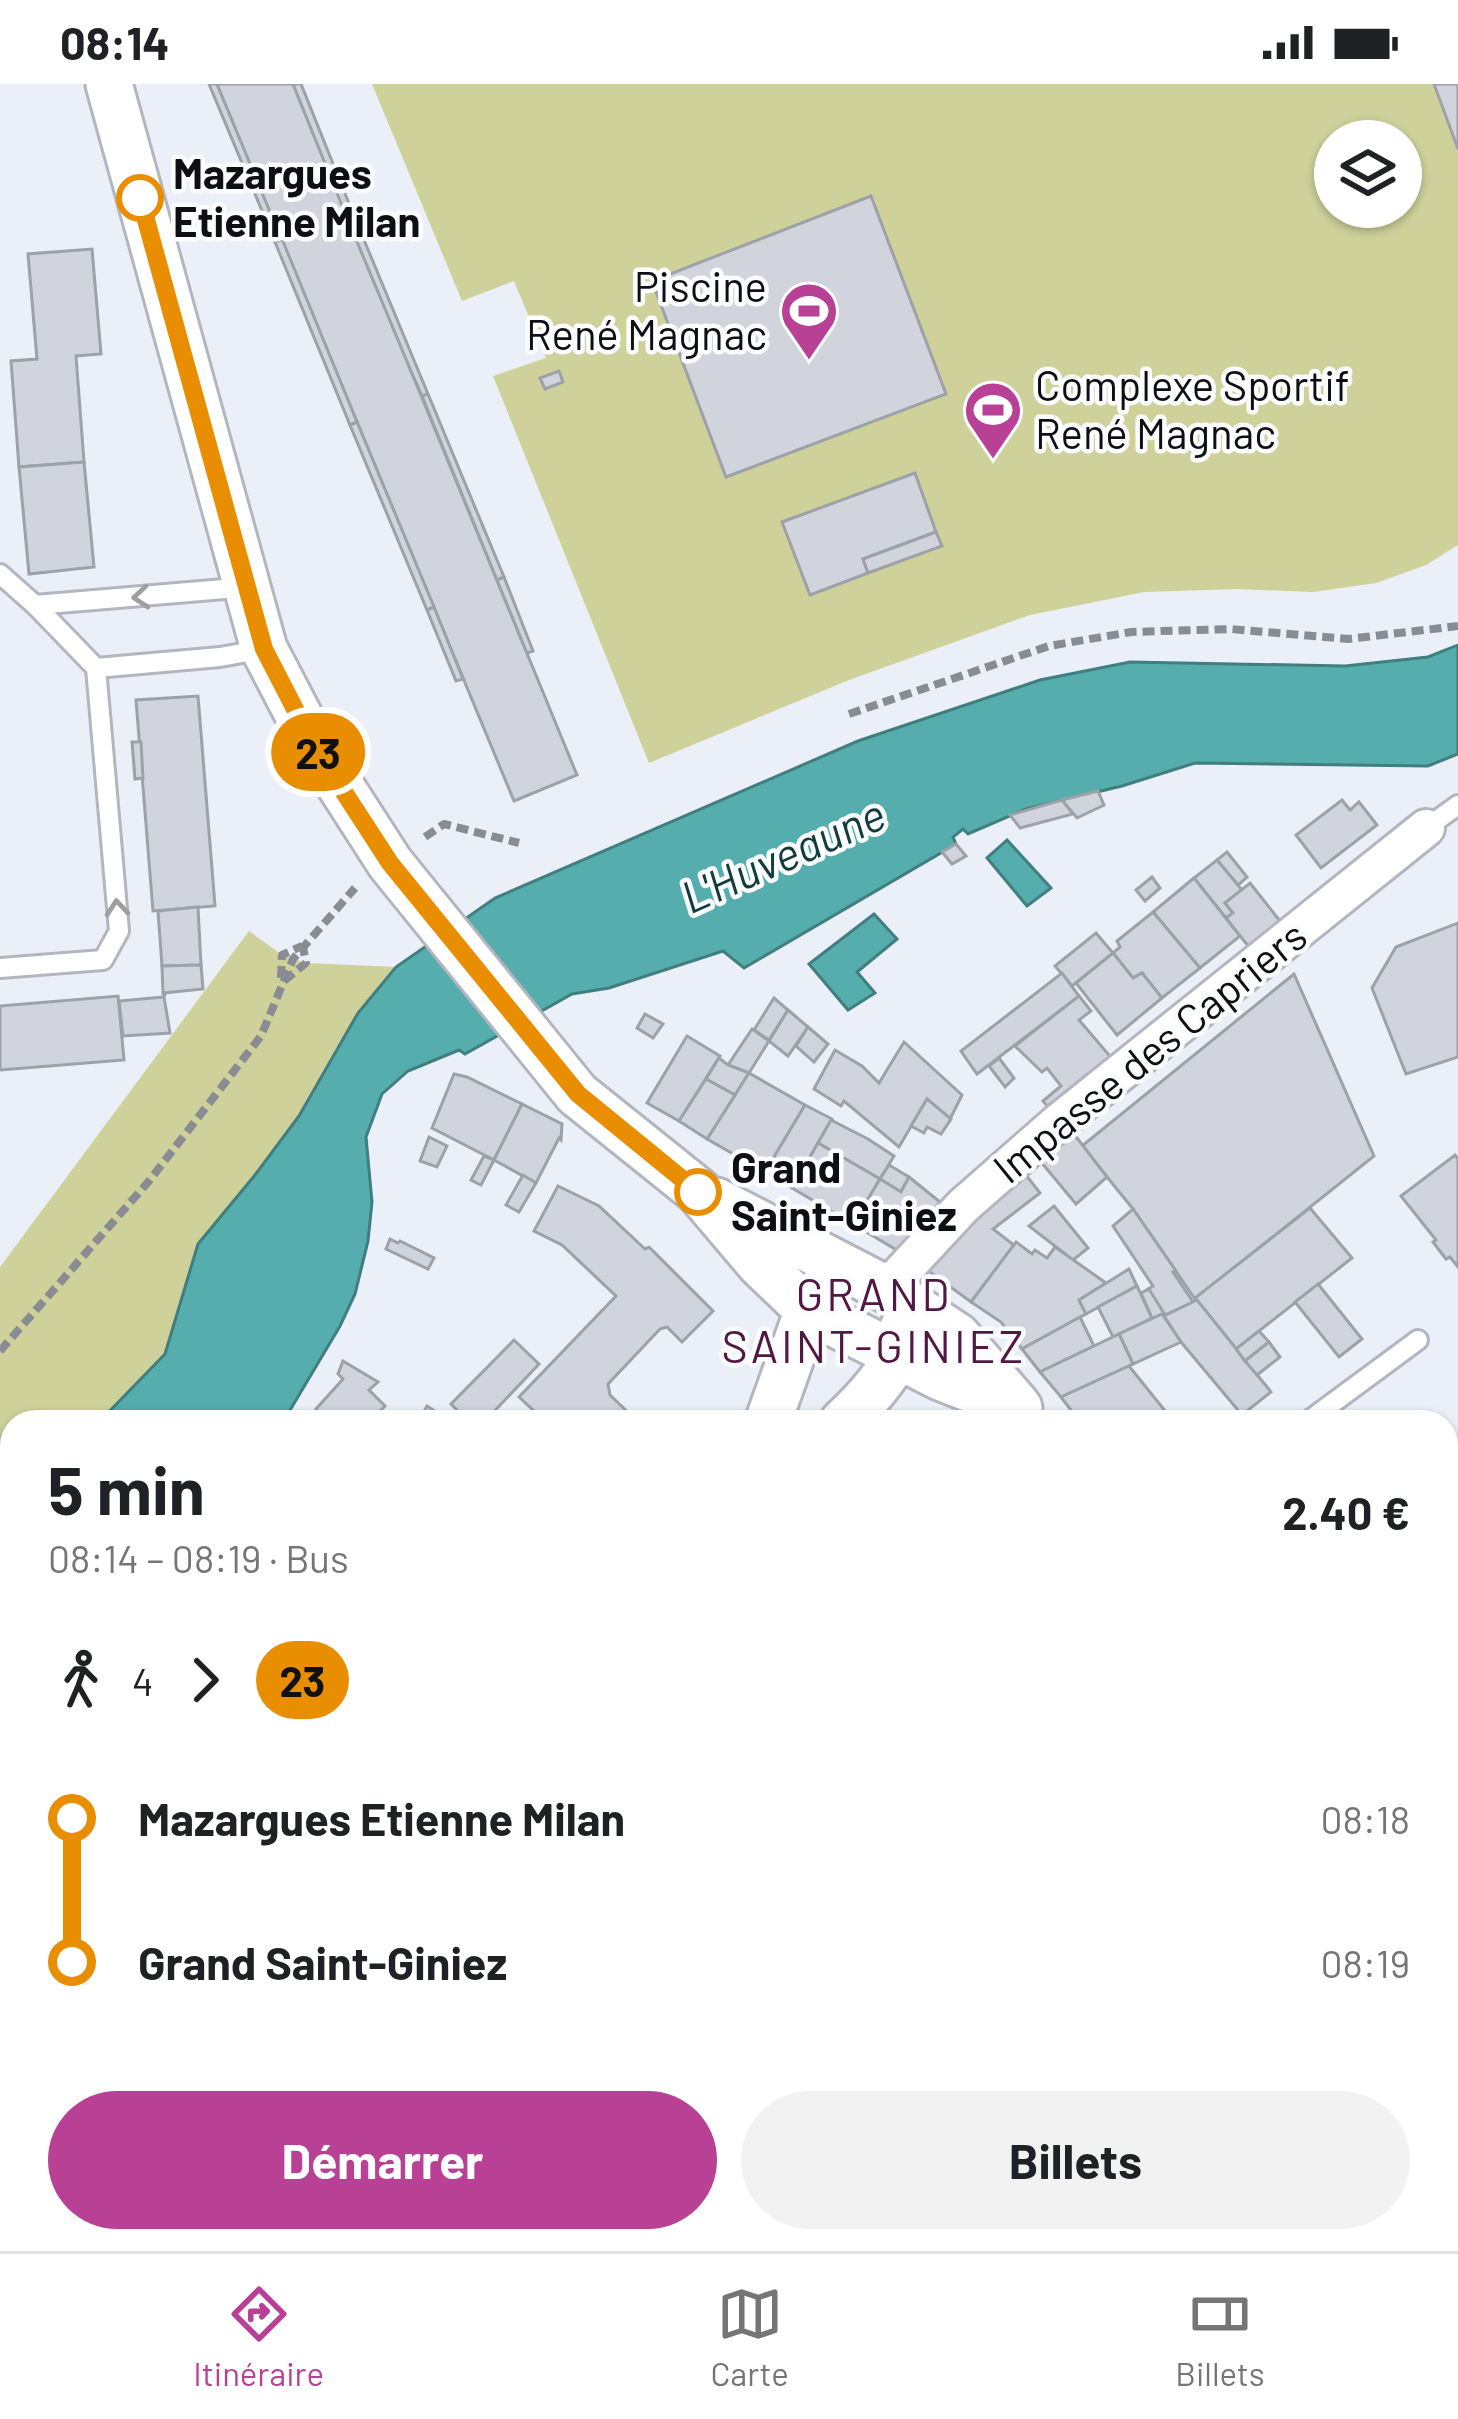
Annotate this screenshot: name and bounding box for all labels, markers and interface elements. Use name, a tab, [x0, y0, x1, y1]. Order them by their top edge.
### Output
text: 08:14	[60, 15, 170, 69]
map controls	[1314, 120, 1422, 228]
button: layers	[1314, 120, 1422, 228]
place label: Mazargues Etienne Milan	[173, 147, 420, 245]
marker: Mazargues Etienne Milan	[118, 176, 162, 220]
place label: Piscine René Magnac	[526, 260, 767, 359]
sports icon: Piscine René Magnac	[778, 280, 840, 362]
place label: Complexe Sportif René Magnac	[1035, 359, 1350, 458]
sports icon: Complexe Sportif René Magnac	[962, 379, 1024, 461]
one-way arrow	[132, 584, 151, 609]
line badge: 23	[264, 713, 372, 791]
text: 23	[295, 727, 341, 777]
water label: L'Huveaune	[672, 785, 893, 923]
one-way arrow	[105, 899, 130, 918]
street label: Impasse des Capriers	[982, 909, 1316, 1193]
place label: Grand Saint-Giniez	[731, 1141, 957, 1239]
marker: Grand Saint-Giniez	[676, 1170, 720, 1214]
district label: GRAND SAINT-GINIEZ	[721, 1266, 1027, 1372]
text: 5 min	[48, 1449, 205, 1528]
text: 2.40 €	[1282, 1485, 1410, 1539]
text: 08:14 – 08:19 · Bus	[48, 1534, 349, 1581]
icon: walk	[48, 1647, 114, 1713]
icon: forward	[172, 1647, 238, 1713]
text: 23	[280, 1655, 325, 1705]
text: 4	[132, 1657, 154, 1704]
text: Mazargues Etienne Milan	[138, 1791, 625, 1845]
text: 08:18	[1320, 1795, 1410, 1842]
text: Grand Saint-Giniez	[138, 1935, 507, 1989]
text: 08:19	[1320, 1939, 1410, 1986]
button: Démarrer	[48, 2091, 717, 2229]
button: Billets	[741, 2091, 1410, 2229]
tab: Itinéraire	[193, 2281, 324, 2393]
tab: Carte	[710, 2281, 789, 2393]
tab: Billets	[1175, 2281, 1265, 2393]

